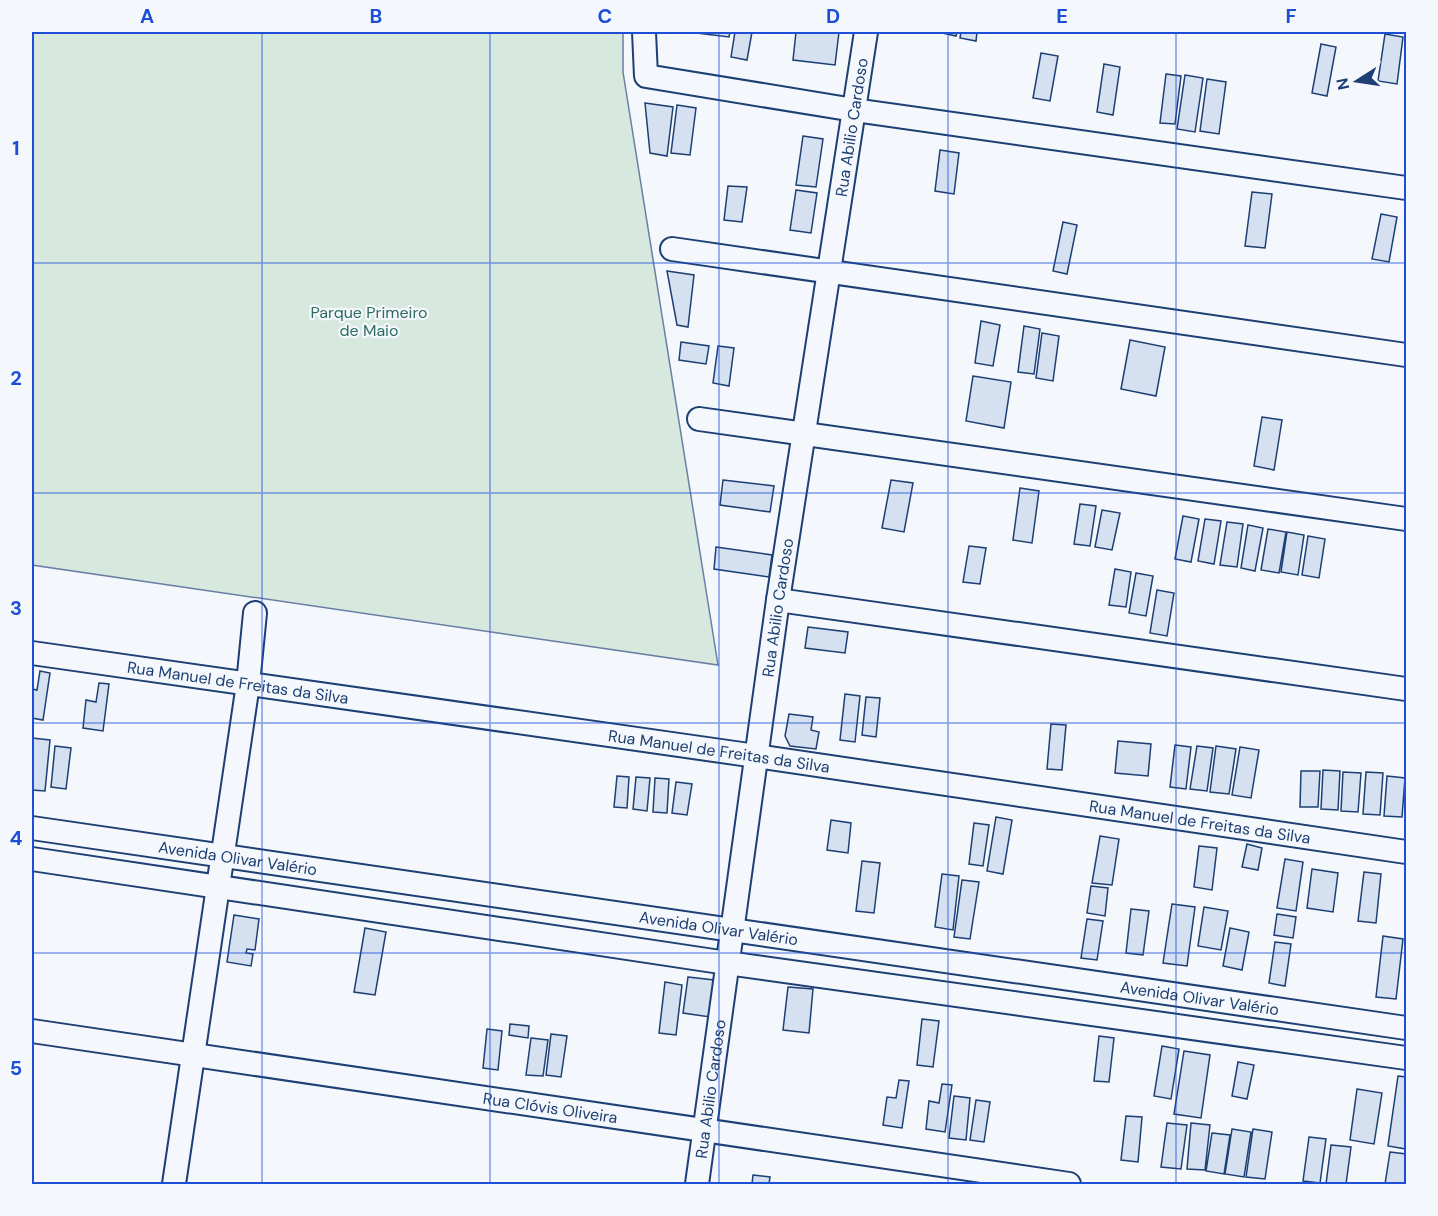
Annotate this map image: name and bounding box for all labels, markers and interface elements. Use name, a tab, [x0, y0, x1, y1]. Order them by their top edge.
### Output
text: A	[140, 3, 154, 29]
text: B	[370, 3, 382, 29]
text: C	[598, 3, 612, 29]
text: D	[826, 3, 840, 29]
text: E	[1056, 3, 1068, 29]
text: F	[1285, 3, 1297, 29]
north arrow	[1327, 51, 1387, 111]
street label: Rua Abilio Cardoso	[830, 56, 872, 198]
text: N	[1331, 76, 1354, 92]
text: 1	[12, 135, 20, 161]
park label: Parque Primeiro de Maio	[310, 302, 428, 341]
text: 2	[10, 365, 22, 391]
street label: Rua Abilio Cardoso	[757, 537, 798, 678]
text: 3	[10, 595, 22, 621]
street label: Rua Manuel de Freitas da Silva	[126, 656, 350, 708]
street label: Rua Manuel de Freitas da Silva	[607, 725, 831, 777]
street label: Rua Manuel de Freitas da Silva	[1088, 795, 1312, 848]
text: 4	[10, 825, 23, 851]
street label: Avenida Olivar Valério	[157, 836, 319, 880]
street label: Avenida Olivar Valério	[638, 906, 800, 950]
street label: Avenida Olivar Valério	[1119, 976, 1280, 1020]
street label: Rua Abilio Cardoso	[690, 1018, 730, 1160]
text: 5	[10, 1055, 22, 1081]
street label: Rua Clóvis Oliveira	[482, 1087, 619, 1128]

